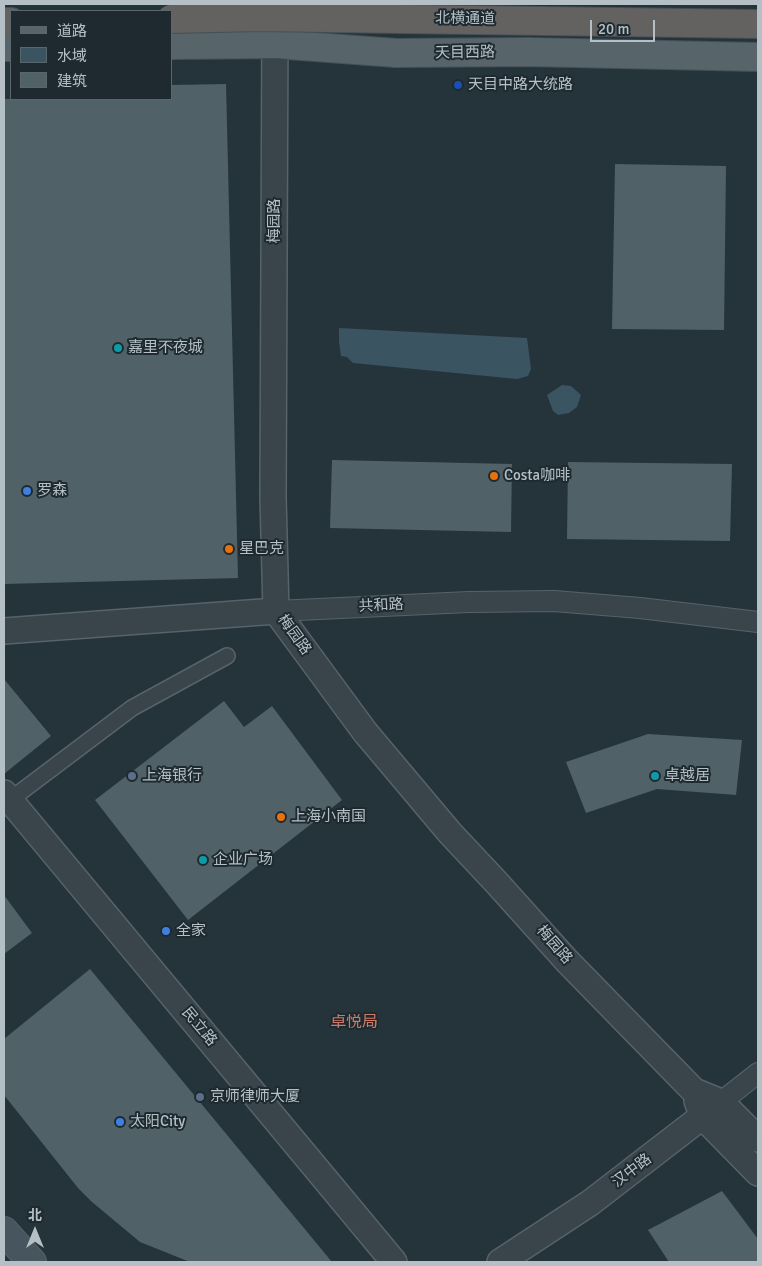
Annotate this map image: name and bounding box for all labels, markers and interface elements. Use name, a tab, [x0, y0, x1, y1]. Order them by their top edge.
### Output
street label: 北横通道	[435, 9, 495, 29]
legend	[10, 10, 172, 100]
scale bar	[592, 10, 657, 42]
text: 20 m	[598, 20, 629, 38]
text: 道路	[57, 22, 87, 40]
street label: 天目西路	[435, 43, 495, 63]
text: 水域	[57, 47, 87, 65]
text: 建筑	[57, 72, 87, 90]
place label: 天目中路大统路	[468, 76, 573, 94]
marker: 天目中路大统路	[452, 79, 464, 91]
street label: 梅园路	[266, 199, 284, 243]
place label: 嘉里不夜城	[128, 339, 203, 357]
marker: 嘉里不夜城	[112, 342, 124, 354]
place label: Costa咖啡	[504, 467, 570, 485]
marker: Costa咖啡	[488, 470, 500, 482]
place label: 罗森	[37, 482, 67, 500]
marker: 罗森	[21, 485, 33, 497]
place label: 星巴克	[239, 540, 284, 558]
marker: 星巴克	[223, 543, 235, 555]
street label: 共和路	[358, 596, 404, 616]
street label: 梅园路	[273, 612, 315, 658]
place label: 上海银行	[142, 767, 202, 785]
place label: 卓越居	[665, 767, 710, 785]
marker: 上海银行	[126, 770, 138, 782]
marker: 卓越居	[649, 770, 661, 782]
place label: 上海小南国	[291, 808, 366, 826]
marker: 上海小南国	[275, 811, 287, 823]
place label: 企业广场	[213, 851, 273, 869]
marker: 企业广场	[197, 854, 209, 866]
place label: 全家	[176, 922, 206, 940]
street label: 梅园路	[532, 922, 576, 968]
marker: 全家	[160, 925, 172, 937]
street label: 民立路	[178, 1004, 220, 1050]
district label: 卓悦局	[330, 1013, 378, 1033]
place label: 京师律师大厦	[210, 1088, 300, 1106]
marker: 京师律师大厦	[194, 1091, 206, 1103]
place label: 太阳City	[130, 1113, 185, 1131]
marker: 太阳City	[114, 1116, 126, 1128]
street label: 汉中路	[609, 1150, 655, 1192]
north arrow	[10, 1206, 60, 1256]
text: 北	[28, 1207, 42, 1224]

